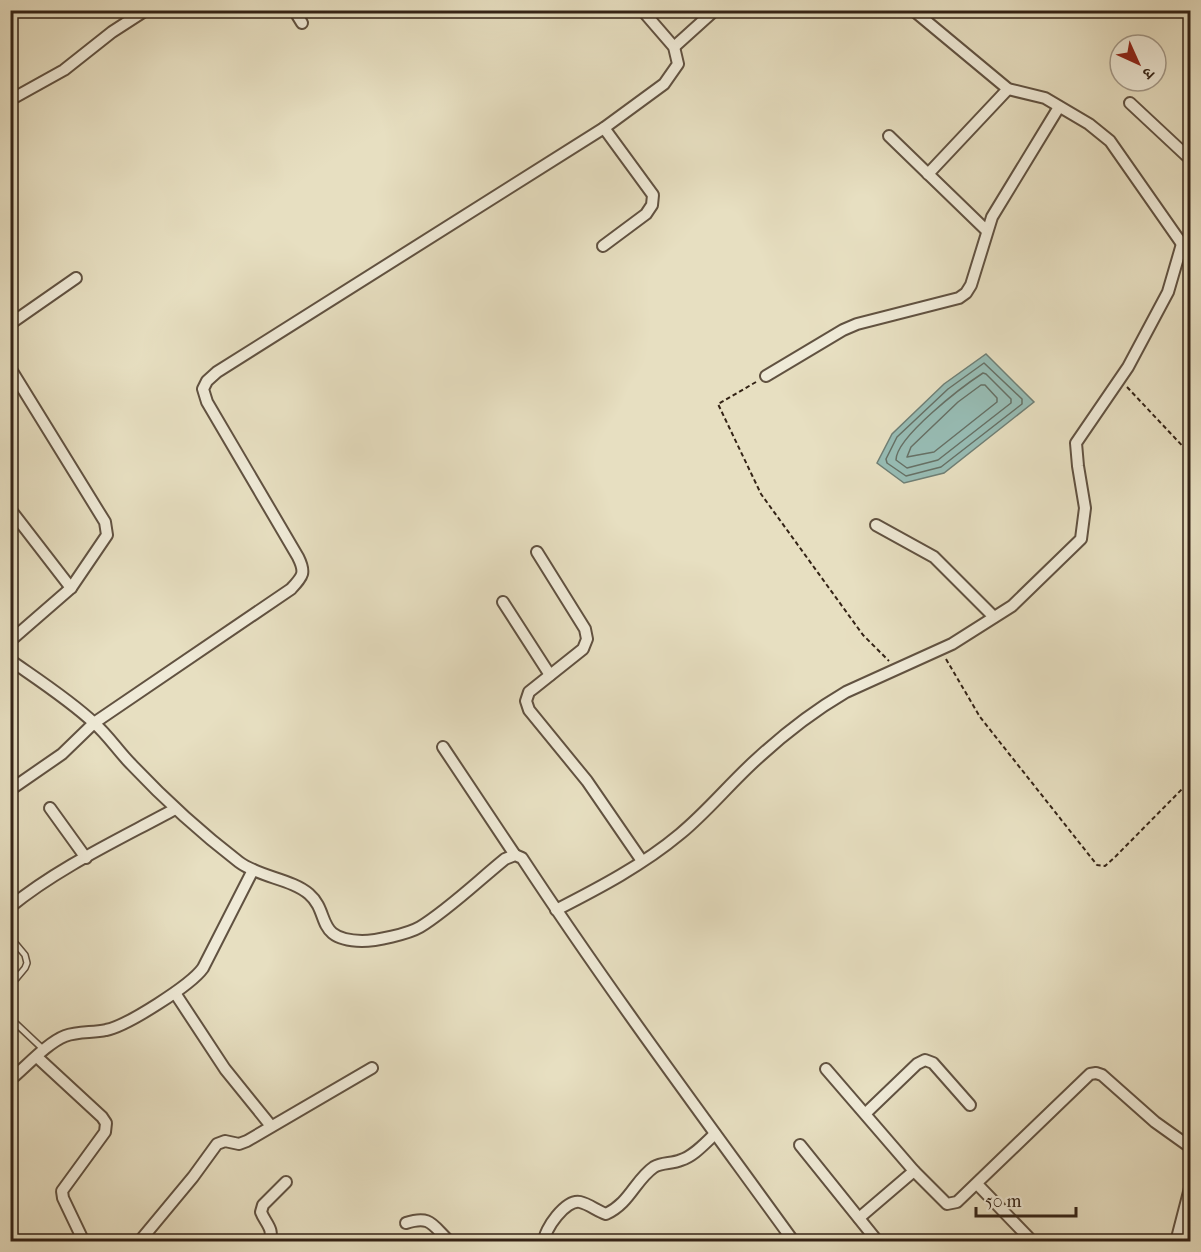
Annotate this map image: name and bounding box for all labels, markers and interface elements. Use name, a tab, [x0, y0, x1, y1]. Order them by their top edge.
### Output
north arrow	[1108, 33, 1168, 93]
text: उ	[1137, 63, 1159, 84]
scale bar	[976, 1180, 1076, 1218]
text: 50 m	[985, 1191, 1022, 1212]

